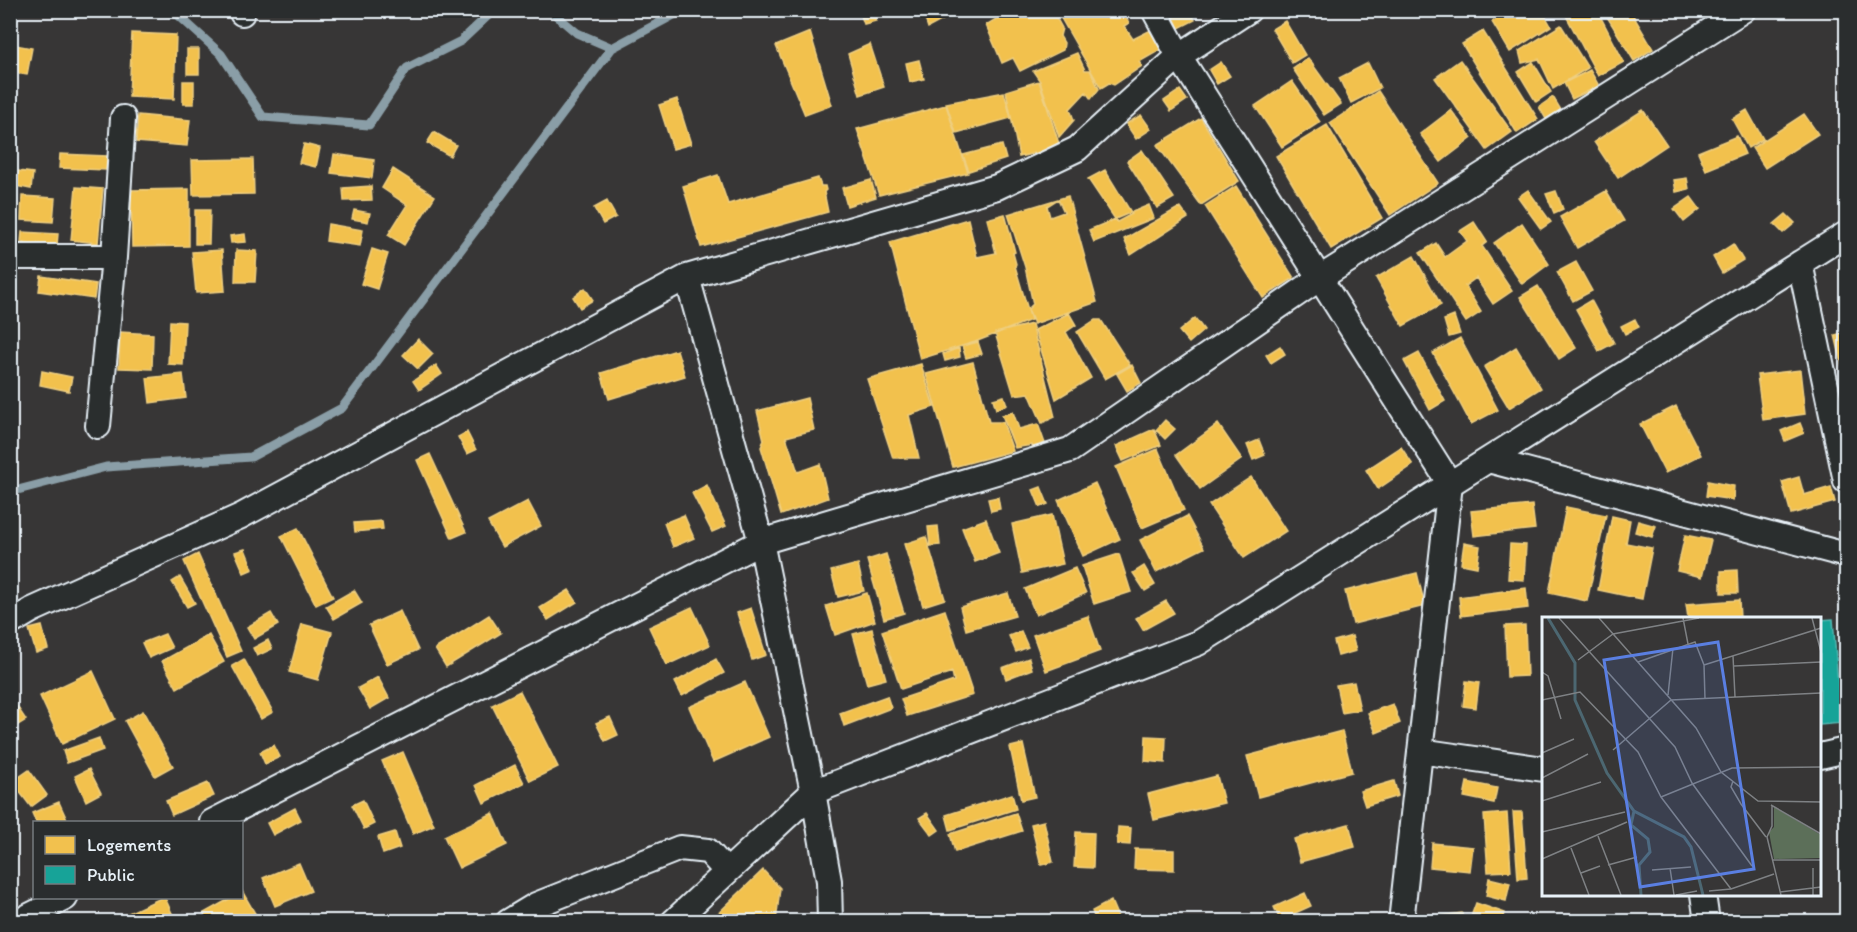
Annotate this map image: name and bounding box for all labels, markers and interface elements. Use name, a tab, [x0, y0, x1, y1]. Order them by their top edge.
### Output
inset map	[1542, 617, 1821, 896]
legend	[33, 821, 243, 899]
text: Logements	[87, 834, 171, 856]
text: Public	[87, 864, 135, 886]

